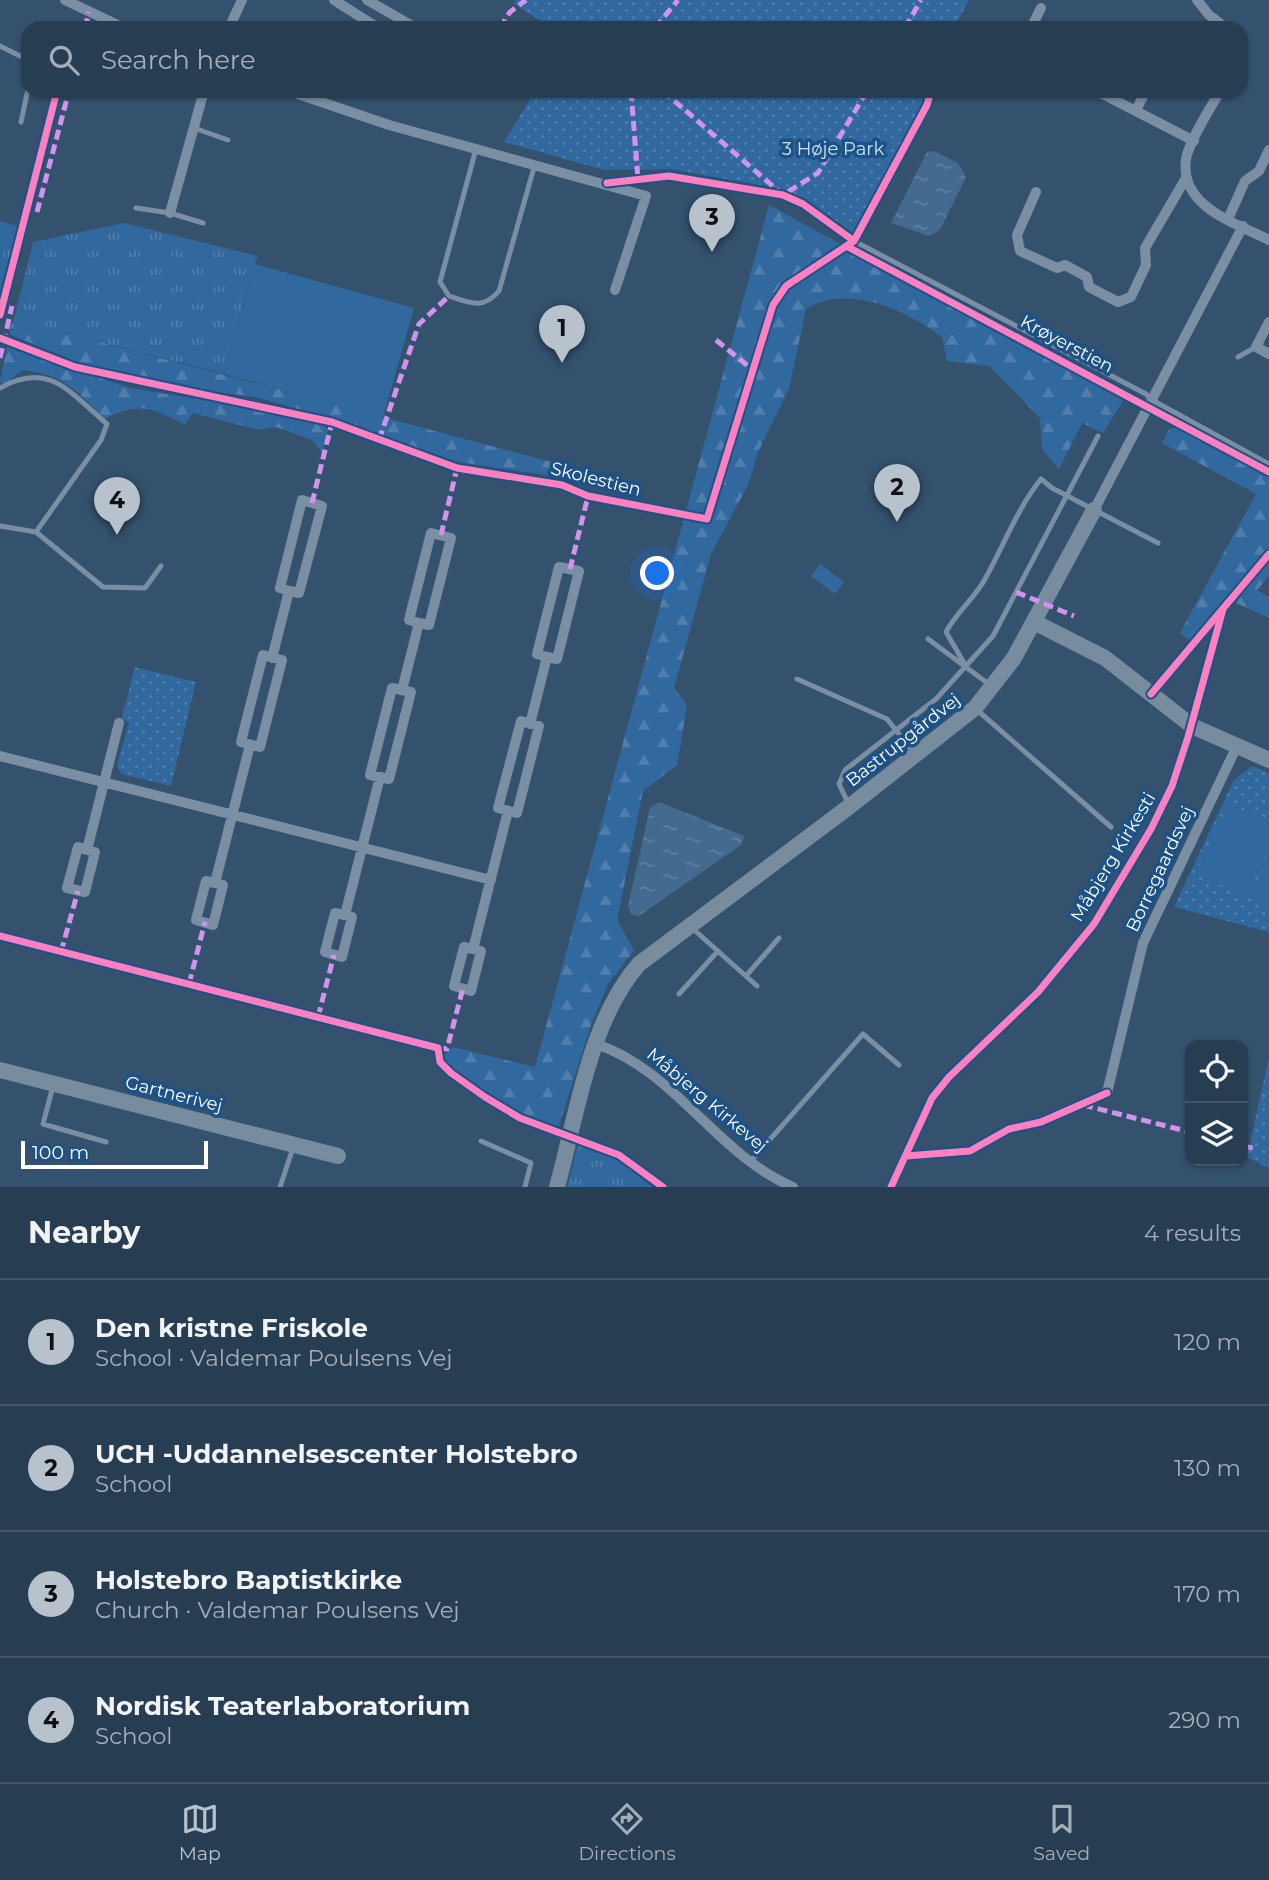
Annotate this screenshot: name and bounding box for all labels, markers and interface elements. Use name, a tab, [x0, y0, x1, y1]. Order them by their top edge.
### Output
search box	[21, 21, 1248, 98]
icon: search	[45, 41, 83, 79]
text: Search here	[101, 44, 256, 76]
park label: 3 Høje Park	[782, 138, 884, 160]
pin: 3	[689, 194, 735, 252]
pin: 1	[539, 305, 585, 363]
street label: Krøyerstien	[1017, 310, 1117, 378]
street label: Skolestien	[548, 457, 644, 501]
pin: 2	[874, 464, 920, 522]
pin: 4	[94, 477, 140, 535]
your location	[640, 556, 674, 590]
street label: Bastrupgårdvej	[841, 689, 965, 791]
street label: Måbjerg Kirkesti	[1066, 788, 1160, 926]
street label: Borregaardsvej	[1121, 803, 1199, 935]
map controls	[1185, 1040, 1248, 1166]
button: locate	[1185, 1040, 1248, 1103]
street label: Måbjerg Kirkevej	[642, 1043, 772, 1157]
street label: Gartnerivej	[123, 1071, 225, 1117]
button: layers	[1185, 1103, 1248, 1166]
scale bar	[21, 1138, 208, 1170]
text: 100 m	[32, 1141, 89, 1164]
text: Nearby	[28, 1214, 140, 1251]
text: 4 results	[1144, 1219, 1241, 1247]
text: Den kristne Friskole	[95, 1312, 368, 1344]
text: 1	[46, 1328, 56, 1356]
text: 120 m	[1174, 1328, 1241, 1356]
text: School · Valdemar Poulsens Vej	[95, 1344, 453, 1372]
text: UCH -Uddannelsescenter Holstebro	[95, 1438, 578, 1470]
text: 2	[44, 1454, 58, 1482]
text: 130 m	[1174, 1454, 1241, 1482]
text: School	[95, 1470, 173, 1498]
text: Holstebro Baptistkirke	[95, 1564, 402, 1596]
text: 3	[44, 1580, 58, 1608]
text: 170 m	[1174, 1580, 1241, 1608]
text: Church · Valdemar Poulsens Vej	[95, 1596, 460, 1624]
text: Nordisk Teaterlaboratorium	[95, 1690, 470, 1722]
text: 4	[43, 1706, 59, 1734]
text: 290 m	[1168, 1706, 1241, 1734]
text: School	[95, 1722, 173, 1750]
tab: Map	[179, 1800, 221, 1865]
tab: Directions	[578, 1800, 676, 1865]
tab: Saved	[1033, 1800, 1090, 1865]

